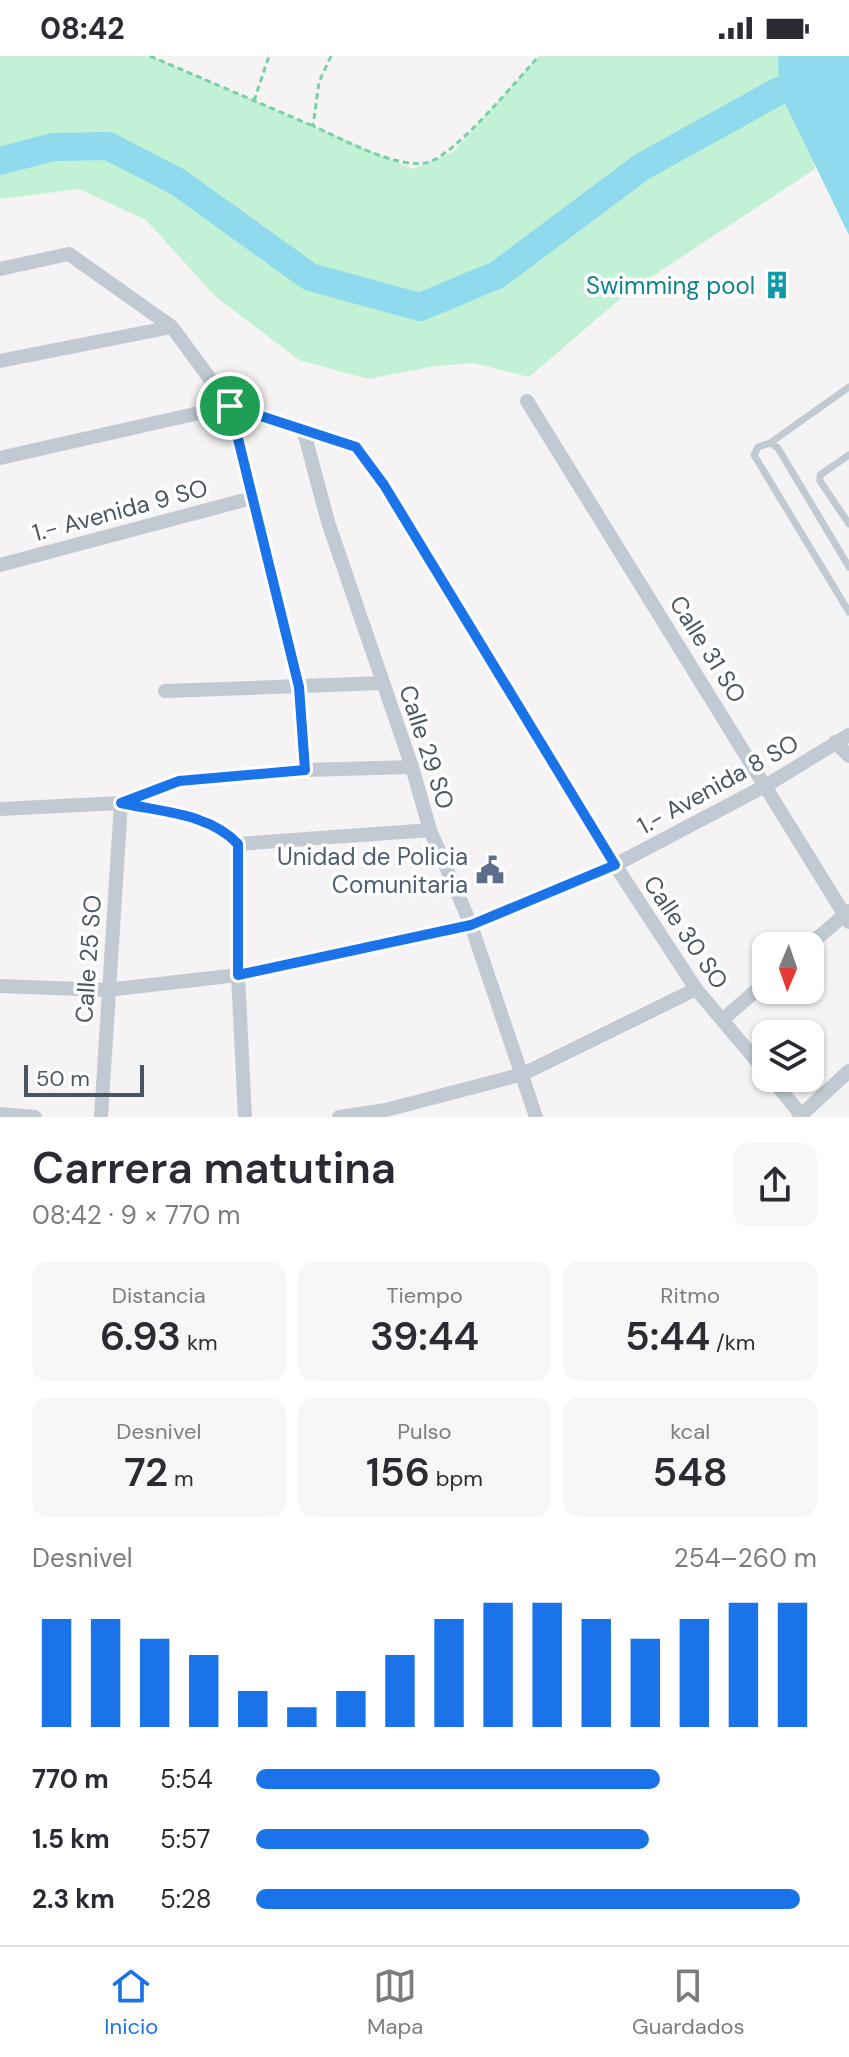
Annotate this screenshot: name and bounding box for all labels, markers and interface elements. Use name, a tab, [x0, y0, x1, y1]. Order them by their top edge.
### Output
text: 08:42	[40, 9, 125, 48]
place label: Swimming pool	[586, 270, 755, 301]
building icon: Swimming pool	[762, 270, 792, 300]
pin	[196, 372, 264, 440]
icon: arrive	[208, 384, 252, 428]
street label: 1.- Avenida 9 SO	[29, 472, 211, 548]
street label: Calle 31 SO	[663, 589, 753, 709]
street label: Calle 29 SO	[392, 681, 462, 813]
street label: 1.- Avenida 8 SO	[632, 727, 804, 841]
place label: Unidad de Policia Comunitaria	[277, 841, 468, 900]
public building icon: Unidad de Policia Comunitaria	[475, 855, 505, 885]
street label: Calle 30 SO	[637, 869, 735, 995]
street label: Calle 25 SO	[68, 894, 108, 1024]
north arrow	[752, 932, 824, 1004]
map controls	[752, 932, 824, 1092]
button: layers	[752, 1020, 824, 1092]
scale bar	[24, 1061, 144, 1097]
text: 50 m	[36, 1064, 90, 1093]
text: Carrera matutina	[32, 1139, 396, 1197]
button: share	[733, 1143, 817, 1227]
text: 08:42 · 9 × 770 m	[32, 1198, 240, 1232]
text: Distancia	[112, 1281, 206, 1310]
text: Tiempo	[386, 1281, 463, 1310]
text: Ritmo	[660, 1281, 720, 1310]
text: 6.93	[100, 1310, 181, 1362]
text: 39:44	[370, 1310, 479, 1362]
text: 5:44	[625, 1310, 710, 1362]
text: km	[181, 1328, 218, 1357]
text: /km	[710, 1328, 755, 1357]
text: Desnivel	[116, 1417, 201, 1446]
text: Pulso	[397, 1417, 452, 1446]
text: kcal	[670, 1417, 710, 1446]
text: 72	[124, 1446, 168, 1498]
text: 156	[366, 1446, 430, 1498]
text: 548	[653, 1446, 728, 1498]
text: m	[168, 1464, 194, 1493]
text: bpm	[430, 1464, 483, 1493]
text: Desnivel	[32, 1541, 133, 1575]
text: 254–260 m	[674, 1541, 817, 1575]
text: 770 m	[32, 1762, 109, 1796]
text: 5:54	[160, 1762, 213, 1796]
text: 1.5 km	[32, 1822, 110, 1856]
text: 5:57	[160, 1822, 210, 1856]
text: 2.3 km	[32, 1882, 115, 1916]
text: 5:28	[160, 1882, 211, 1916]
tab: Inicio	[104, 1964, 158, 2041]
tab: Mapa	[367, 1964, 423, 2041]
tab: Guardados	[632, 1964, 745, 2041]

